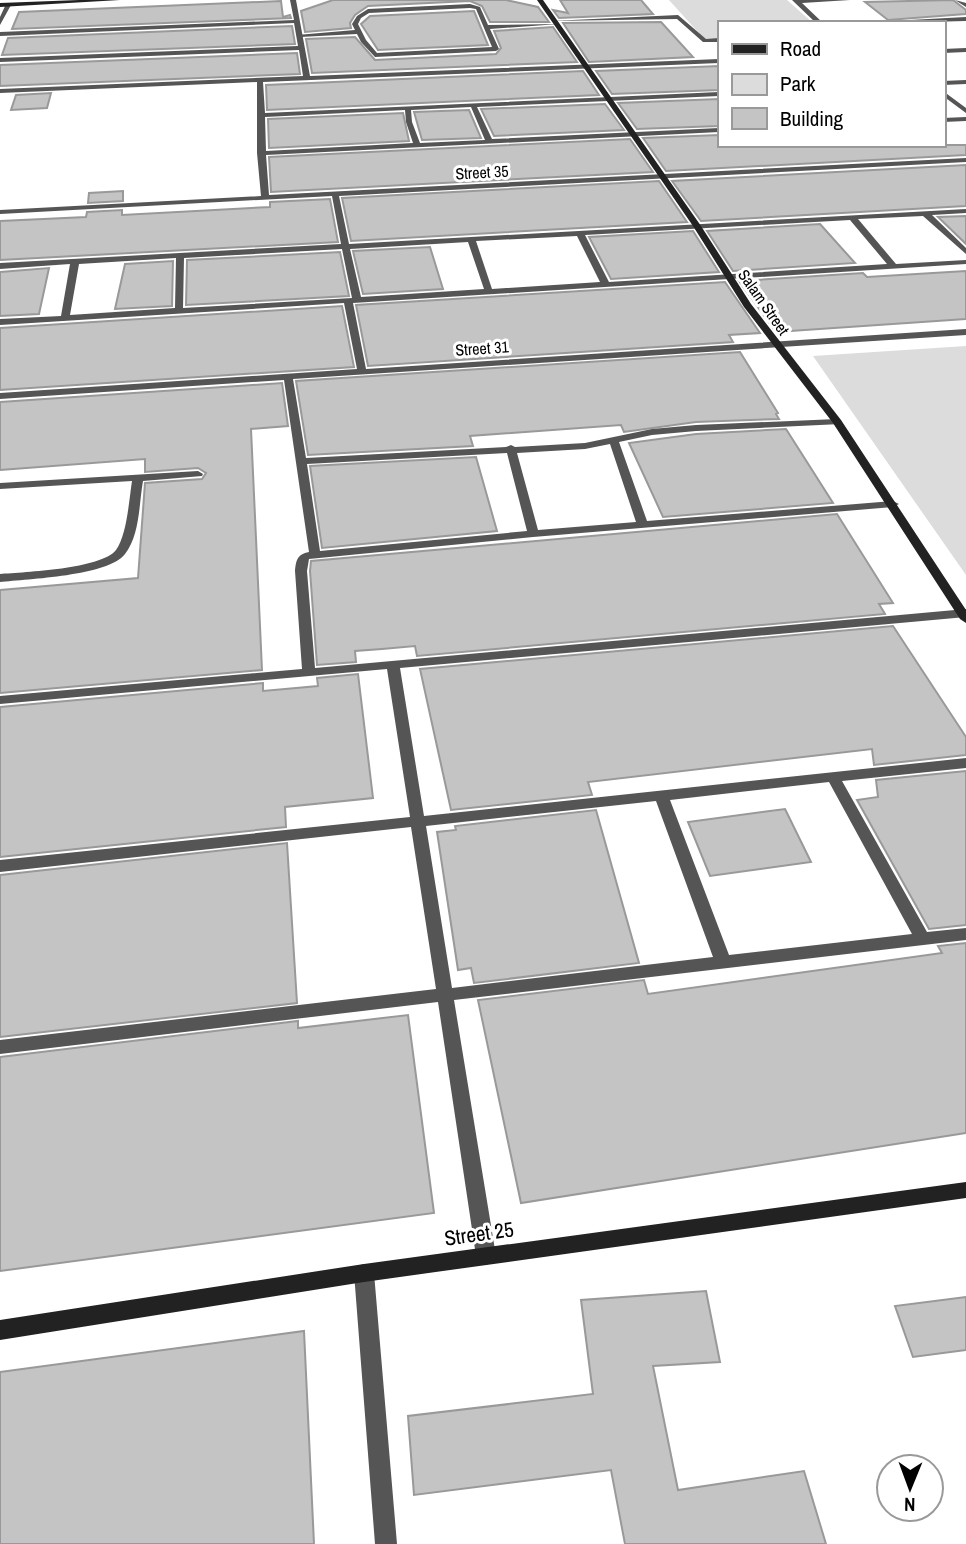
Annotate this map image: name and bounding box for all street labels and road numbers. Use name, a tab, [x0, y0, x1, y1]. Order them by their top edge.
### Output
street label: Street 35	[455, 160, 509, 184]
street label: Salam Street	[733, 265, 795, 340]
street label: Street 31	[455, 335, 510, 361]
street label: Street 25	[442, 1214, 516, 1253]

